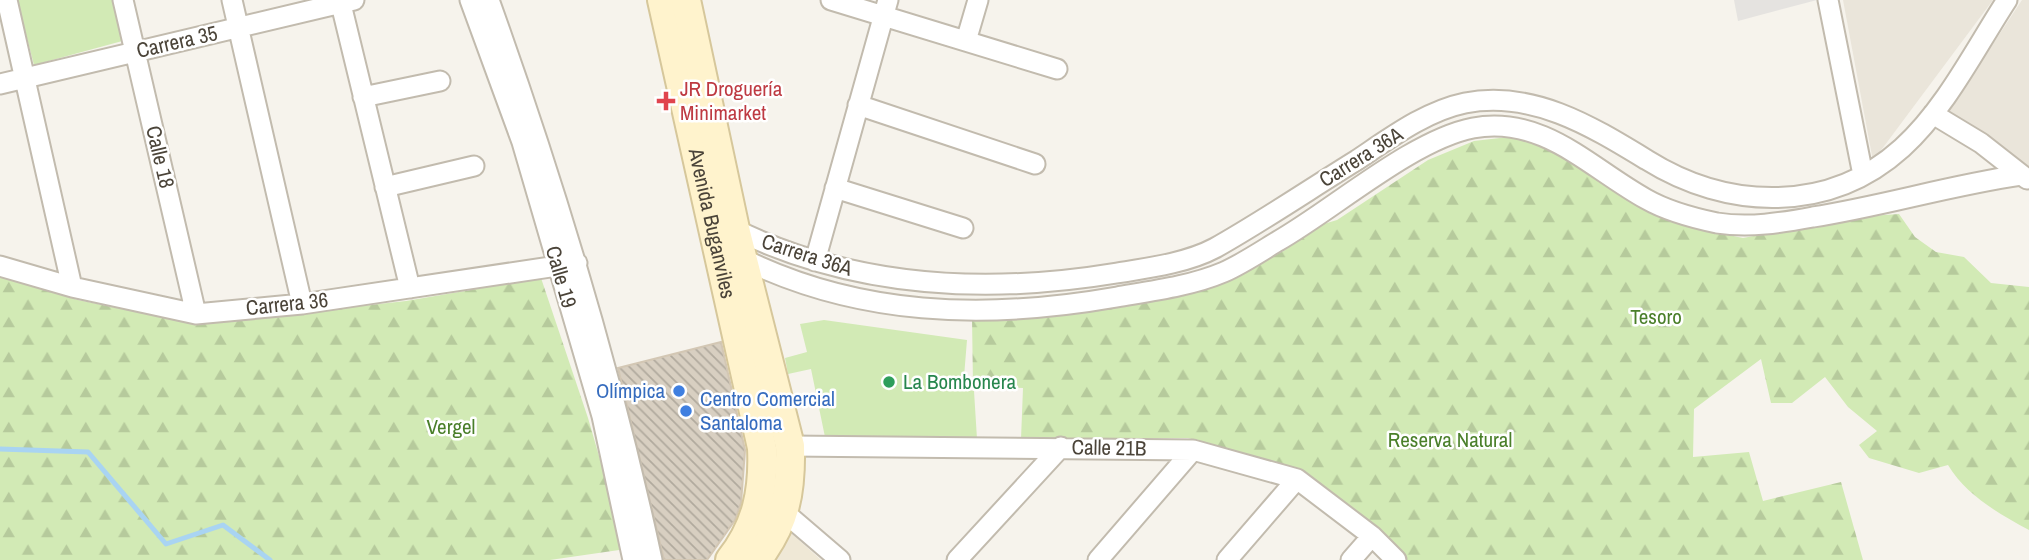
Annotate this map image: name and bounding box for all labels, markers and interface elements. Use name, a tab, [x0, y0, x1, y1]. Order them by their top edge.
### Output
street label: Carrera 35	[134, 18, 220, 65]
place label: JR Droguería Minimarket	[680, 74, 783, 127]
marker: JR Droguería Minimarket	[658, 93, 674, 109]
street label: Carrera 36A	[1313, 119, 1409, 194]
street label: Calle 18	[139, 123, 182, 191]
street label: Avenida Buganviles	[681, 145, 743, 301]
street label: Carrera 36A	[758, 226, 857, 283]
street label: Calle 19	[539, 243, 584, 311]
street label: Carrera 36	[245, 285, 329, 322]
park label: Tesoro	[1630, 302, 1682, 331]
place label: La Bombonera	[903, 367, 1016, 396]
marker: La Bombonera	[881, 374, 897, 390]
place label: Olímpica	[596, 376, 665, 405]
marker: Olímpica	[671, 383, 687, 399]
place label: Centro Comercial Santaloma	[700, 384, 835, 437]
marker: Centro Comercial Santaloma	[678, 403, 694, 419]
park label: Vergel	[427, 412, 475, 441]
park label: Reserva Natural	[1388, 425, 1512, 454]
street label: Calle 21B	[1071, 432, 1147, 463]

